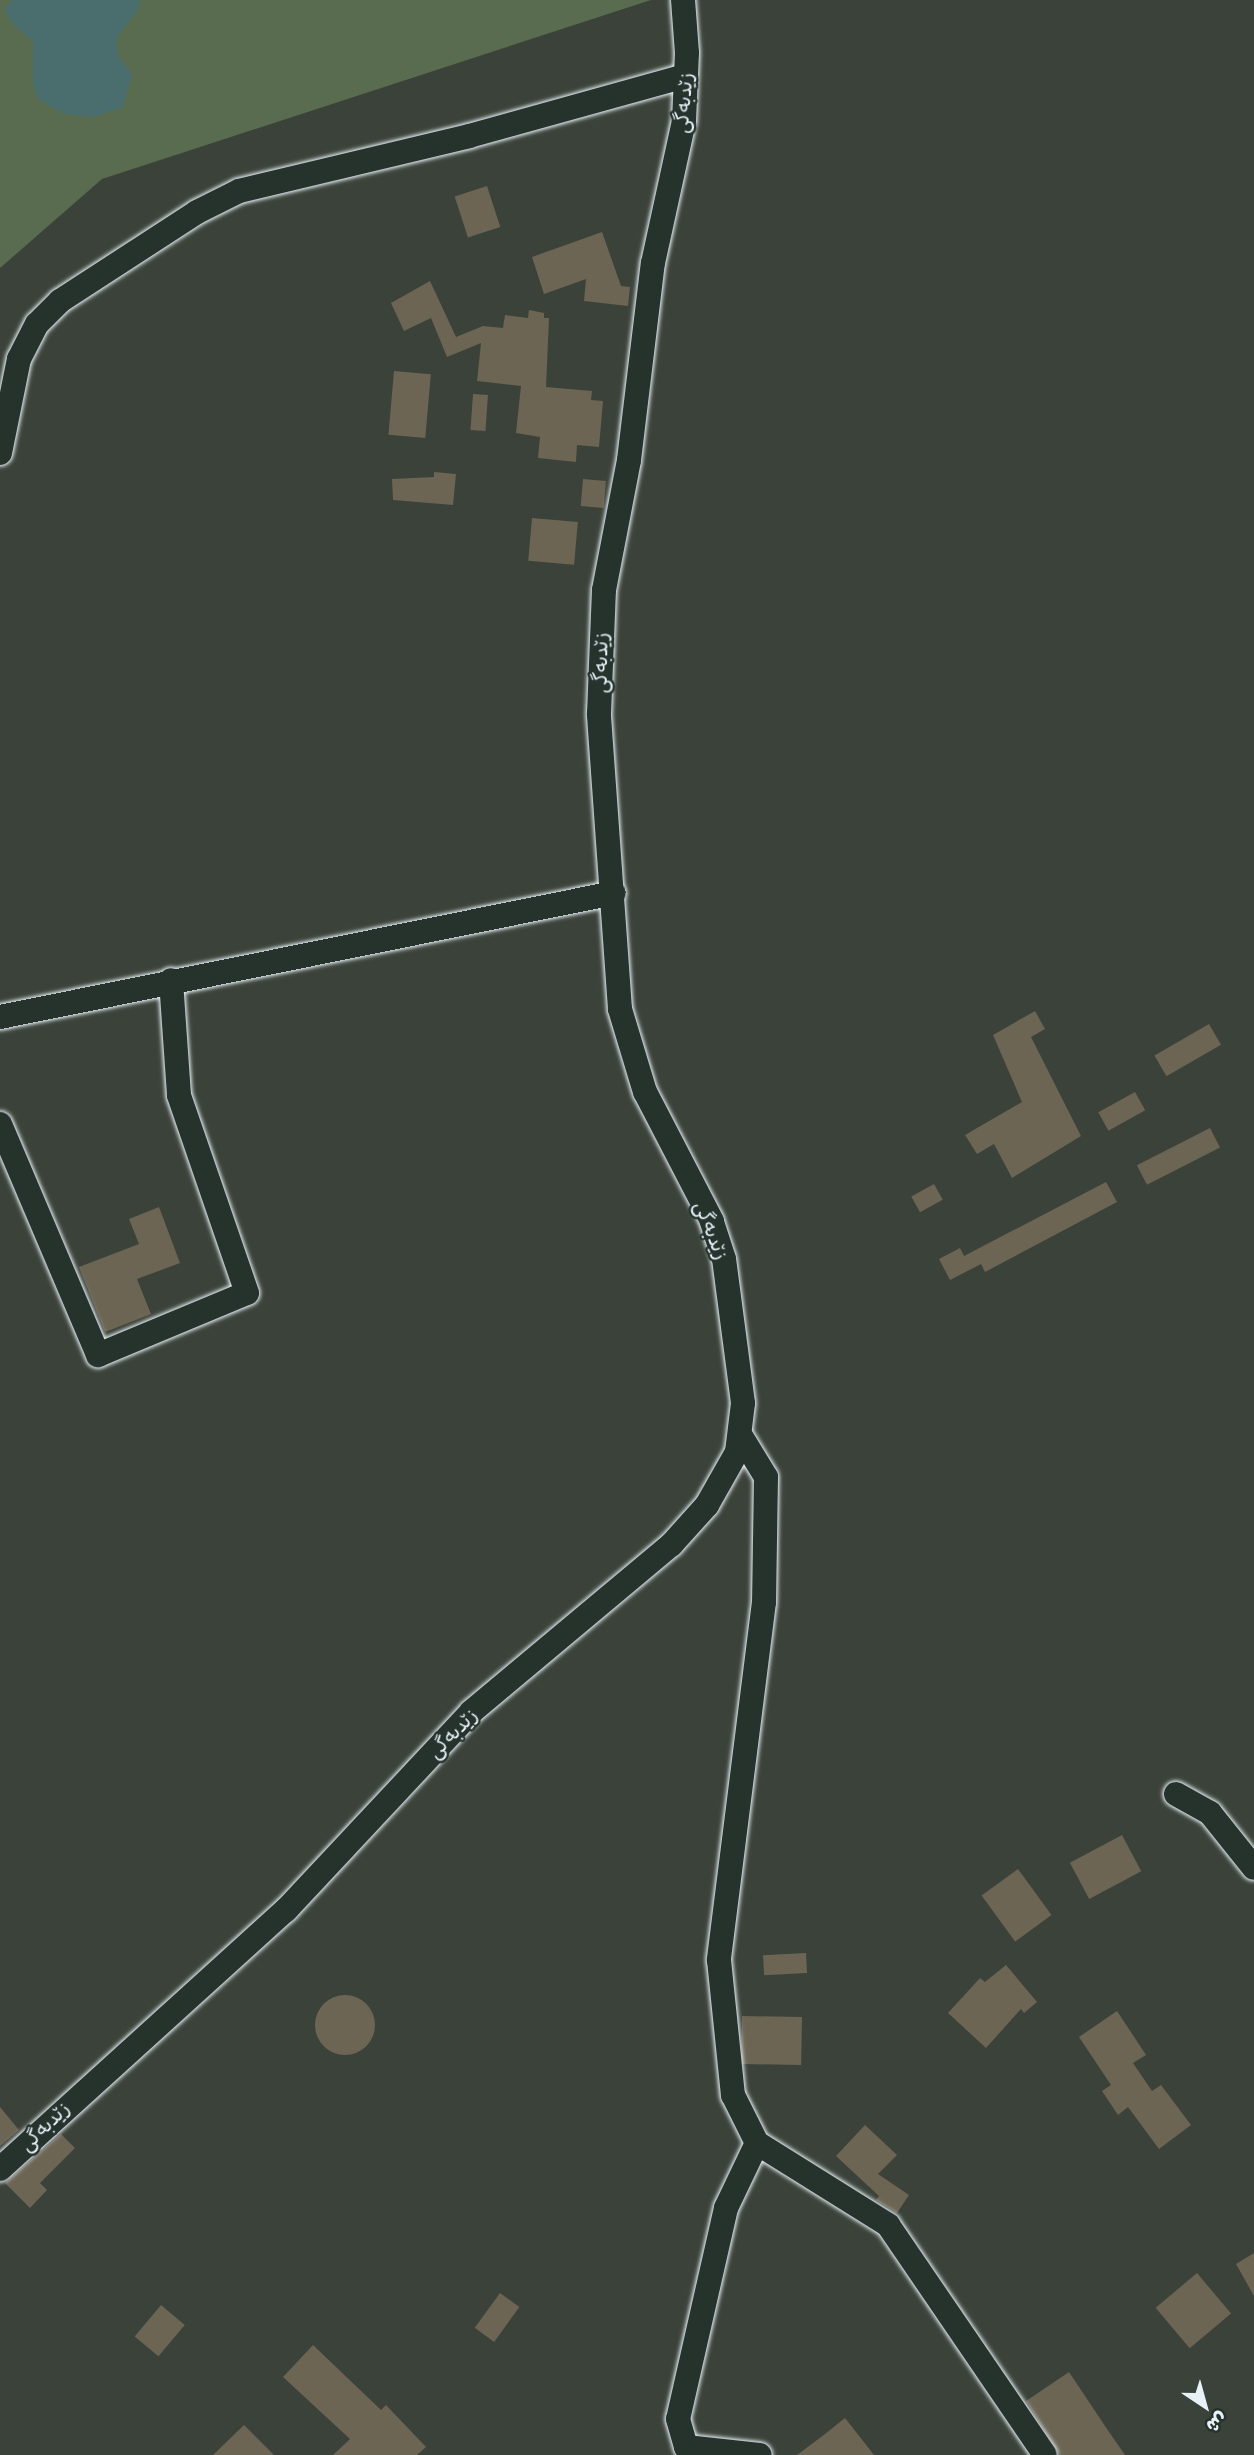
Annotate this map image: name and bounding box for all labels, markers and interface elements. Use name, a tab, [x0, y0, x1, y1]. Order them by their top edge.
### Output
street label: زێدبەگی	[669, 72, 697, 134]
street label: زێدبەگی	[588, 632, 612, 694]
street label: زێدبەگی	[690, 1198, 734, 1262]
street label: زێدبەگی	[423, 1704, 481, 1762]
street label: زێدبەگی	[14, 2097, 74, 2155]
north arrow	[1170, 2371, 1240, 2441]
text: ش	[1202, 2407, 1233, 2440]

